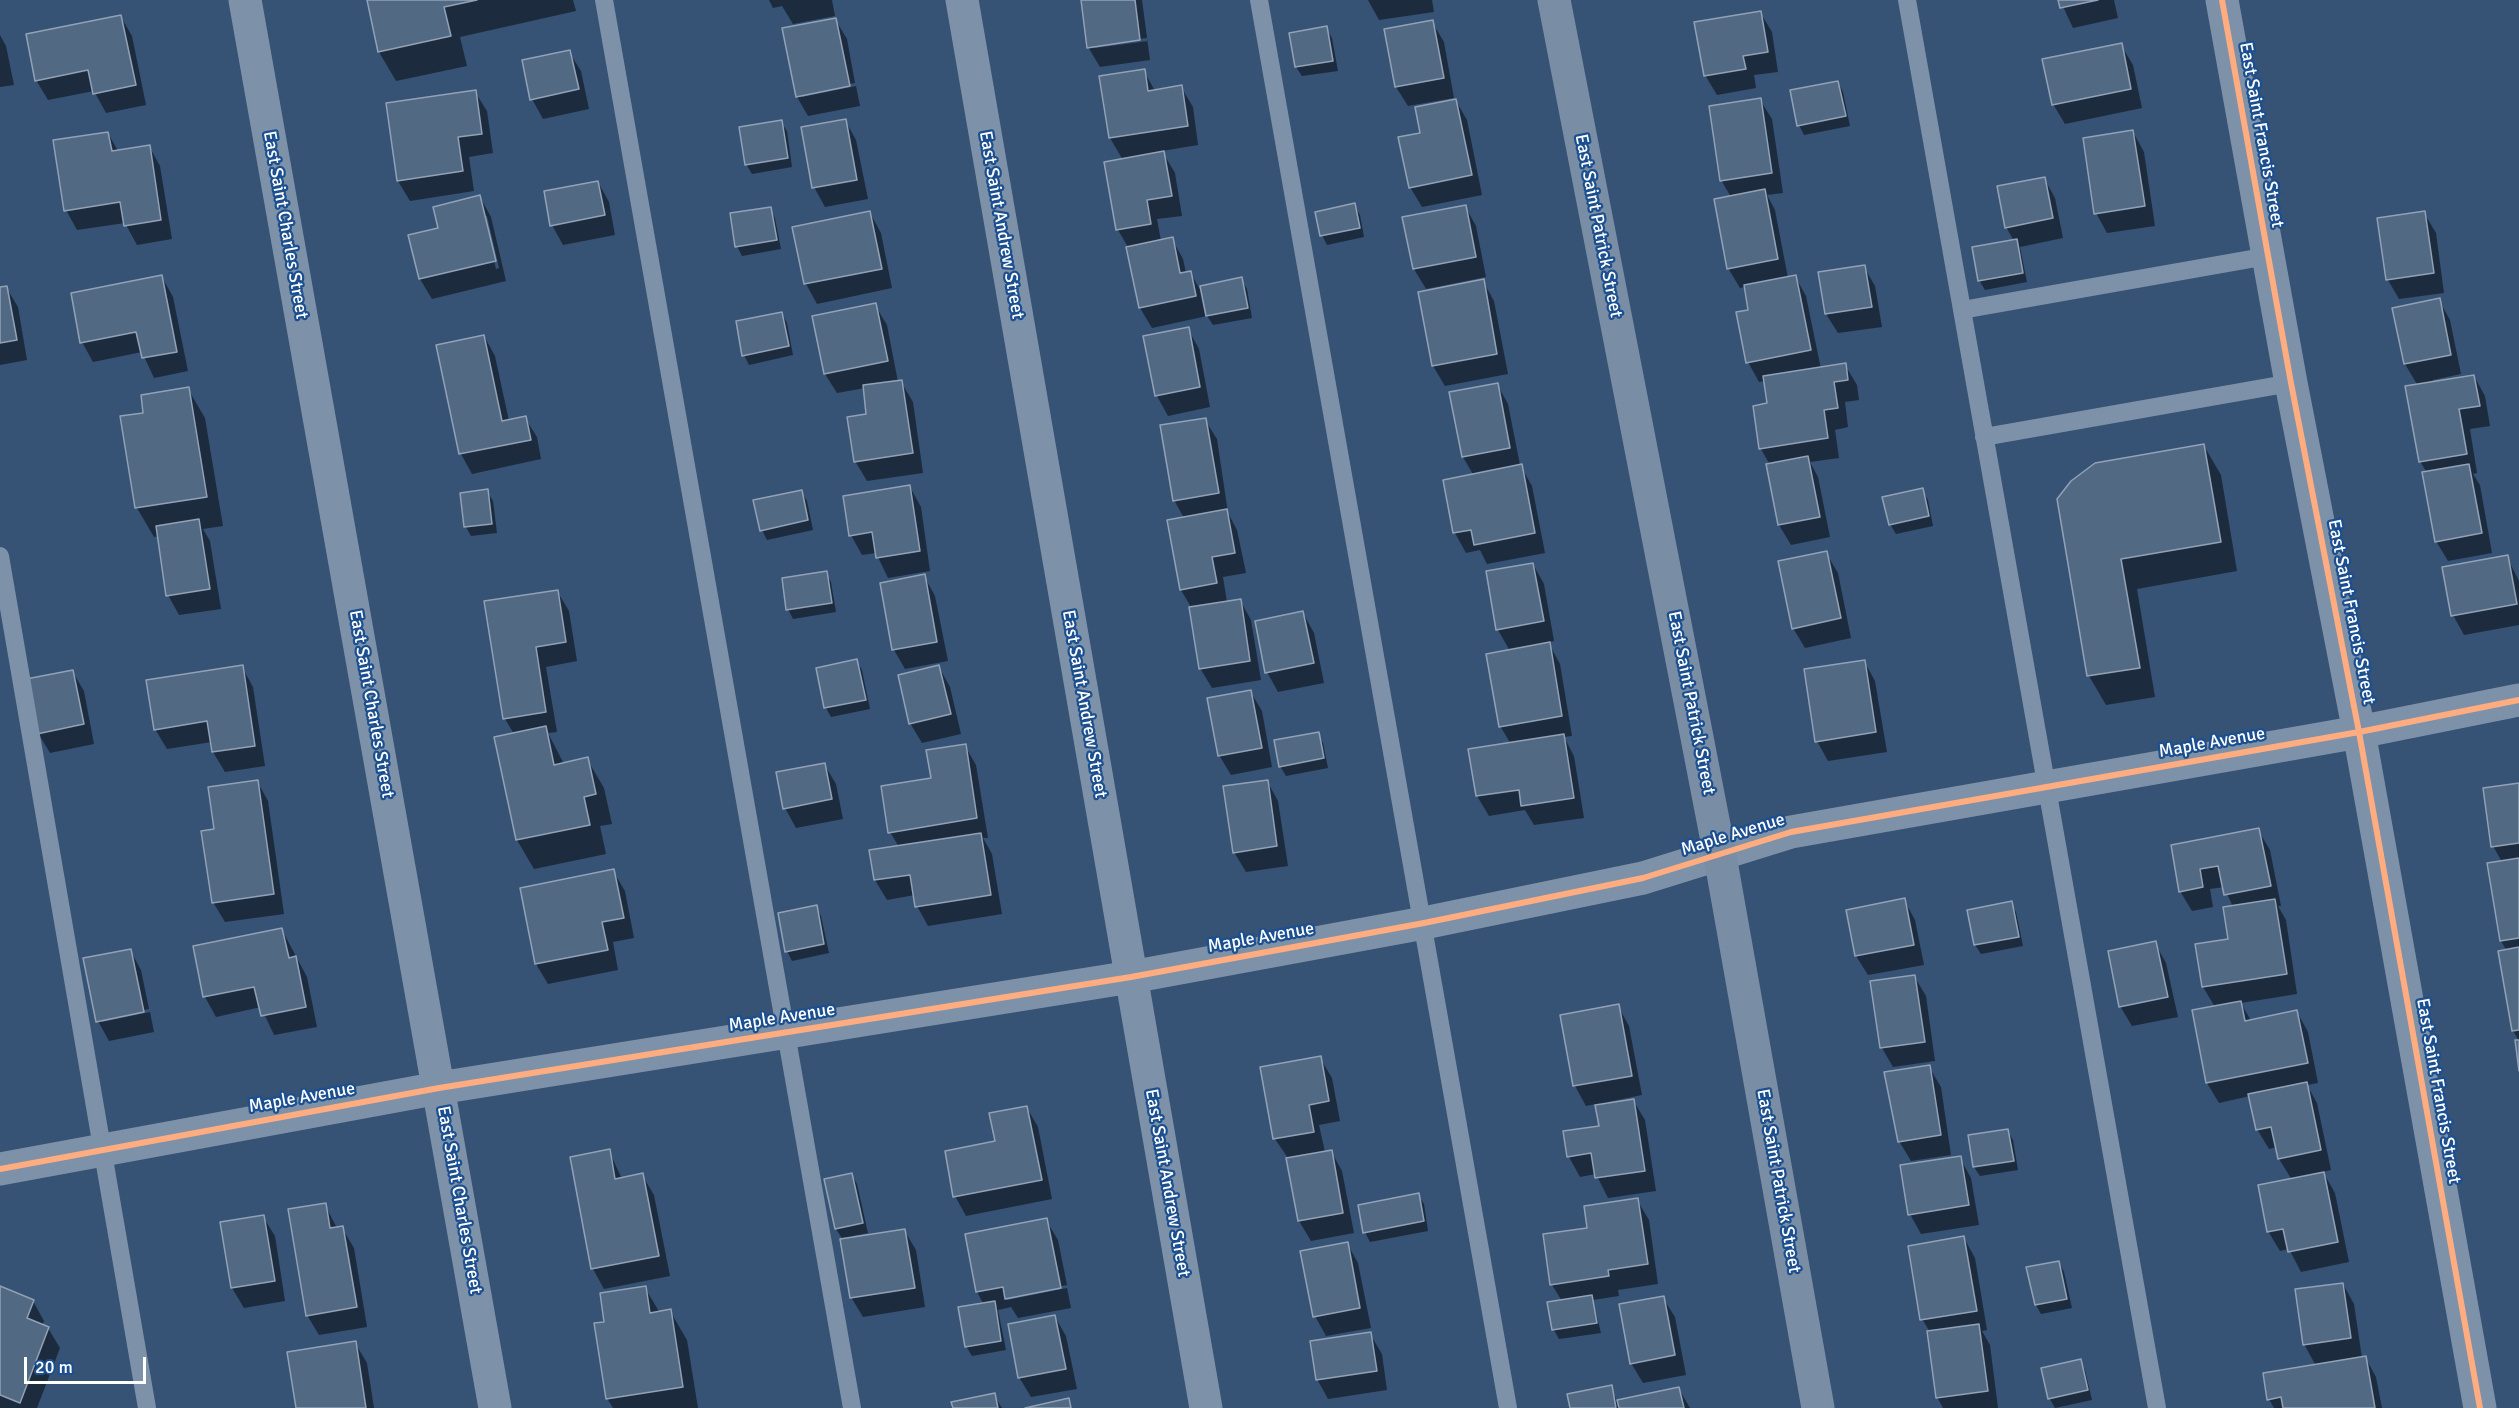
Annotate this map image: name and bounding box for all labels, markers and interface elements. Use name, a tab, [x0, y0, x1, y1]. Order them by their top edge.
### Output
street label: East Saint Francis Street	[2234, 40, 2288, 230]
street label: East Saint Charles Street	[258, 129, 312, 321]
street label: East Saint Andrew Street	[974, 129, 1028, 321]
street label: East Saint Patrick Street	[1570, 132, 1626, 320]
street label: East Saint Francis Street	[2322, 518, 2380, 706]
street label: East Saint Charles Street	[344, 608, 398, 800]
street label: East Saint Andrew Street	[1057, 608, 1111, 800]
street label: East Saint Patrick Street	[1663, 609, 1719, 797]
street label: Maple Avenue	[2157, 723, 2267, 763]
street label: Maple Avenue	[1678, 809, 1788, 861]
street label: Maple Avenue	[1206, 918, 1316, 958]
street label: East Saint Francis Street	[2411, 996, 2465, 1186]
street label: Maple Avenue	[727, 999, 837, 1037]
street label: Maple Avenue	[247, 1078, 357, 1118]
street label: East Saint Andrew Street	[1140, 1087, 1194, 1279]
street label: East Saint Patrick Street	[1751, 1087, 1805, 1275]
street label: East Saint Charles Street	[432, 1104, 486, 1296]
scale bar	[27, 1345, 148, 1383]
text: 20 m	[35, 1356, 73, 1378]

